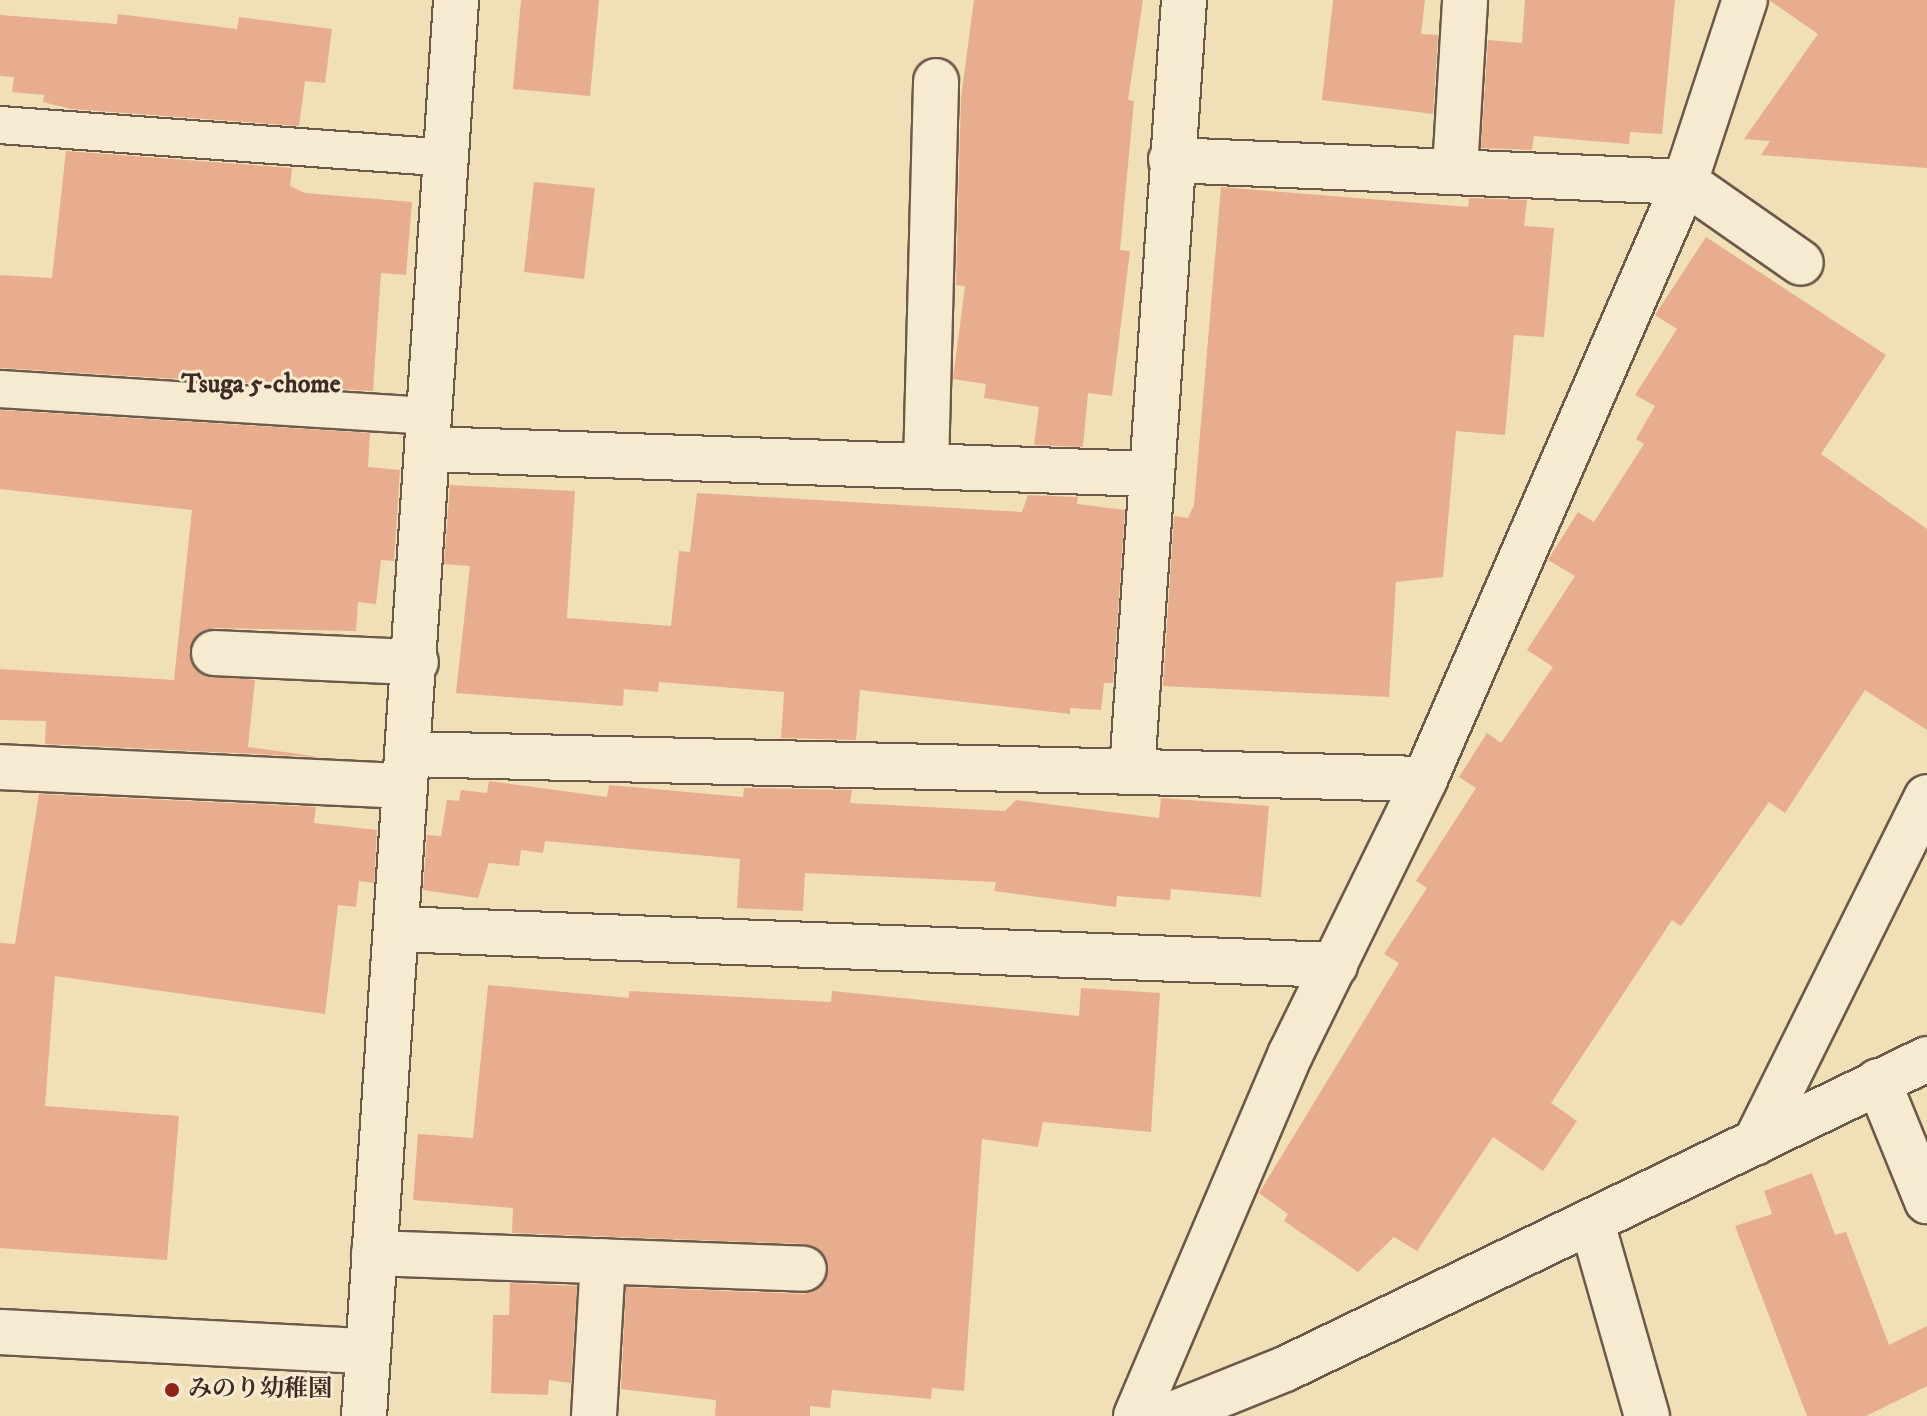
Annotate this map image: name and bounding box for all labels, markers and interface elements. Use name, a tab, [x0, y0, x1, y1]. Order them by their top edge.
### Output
district label: Tsuga 5-chome	[181, 369, 341, 401]
place label: みのり幼稚園	[188, 1376, 332, 1404]
marker: みのり幼稚園	[163, 1381, 181, 1399]

